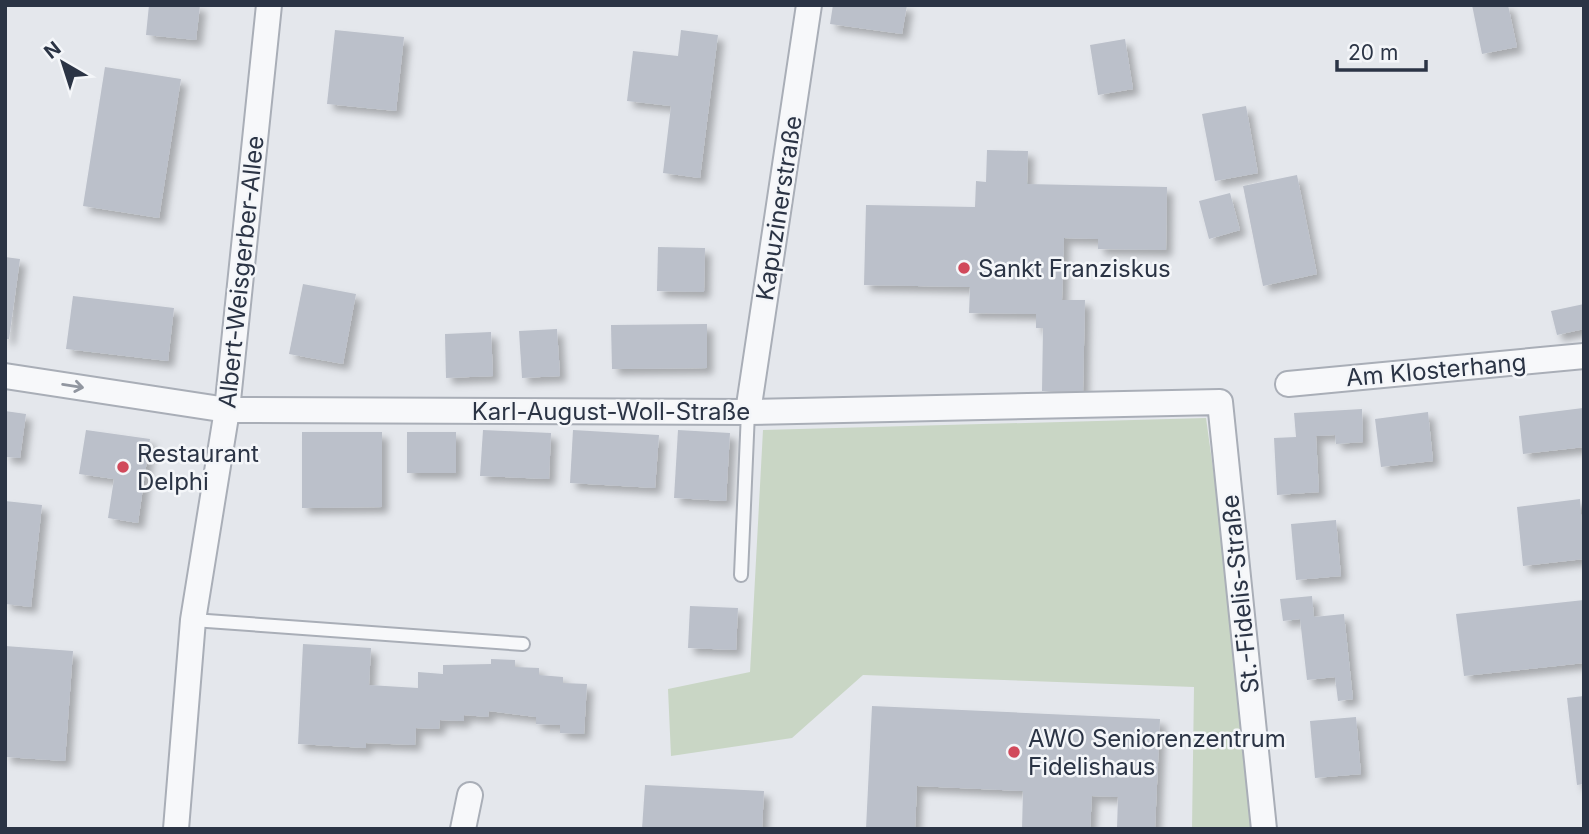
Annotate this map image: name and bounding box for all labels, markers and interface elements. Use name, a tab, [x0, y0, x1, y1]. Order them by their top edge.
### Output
north arrow	[28, 28, 98, 98]
scale bar	[1337, 28, 1426, 72]
text: N	[40, 37, 65, 64]
text: 20 m	[1348, 40, 1398, 65]
street label: Kapuzinerstraße	[750, 114, 808, 302]
street label: Albert-Weisgerber-Allee	[212, 134, 270, 410]
place label: Sankt Franziskus	[978, 254, 1171, 283]
marker: Sankt Franziskus	[956, 260, 972, 276]
street label: Am Klosterhang	[1345, 348, 1527, 392]
one-way arrow	[61, 380, 84, 393]
street label: Karl-August-Woll-Straße	[472, 397, 750, 426]
place label: Restaurant Delphi	[137, 439, 259, 496]
marker: Restaurant Delphi	[115, 459, 131, 475]
street label: St.-Fidelis-Straße	[1215, 493, 1265, 695]
place label: AWO Seniorenzentrum Fidelishaus	[1028, 724, 1286, 781]
marker: AWO Seniorenzentrum Fidelishaus	[1006, 744, 1022, 760]

